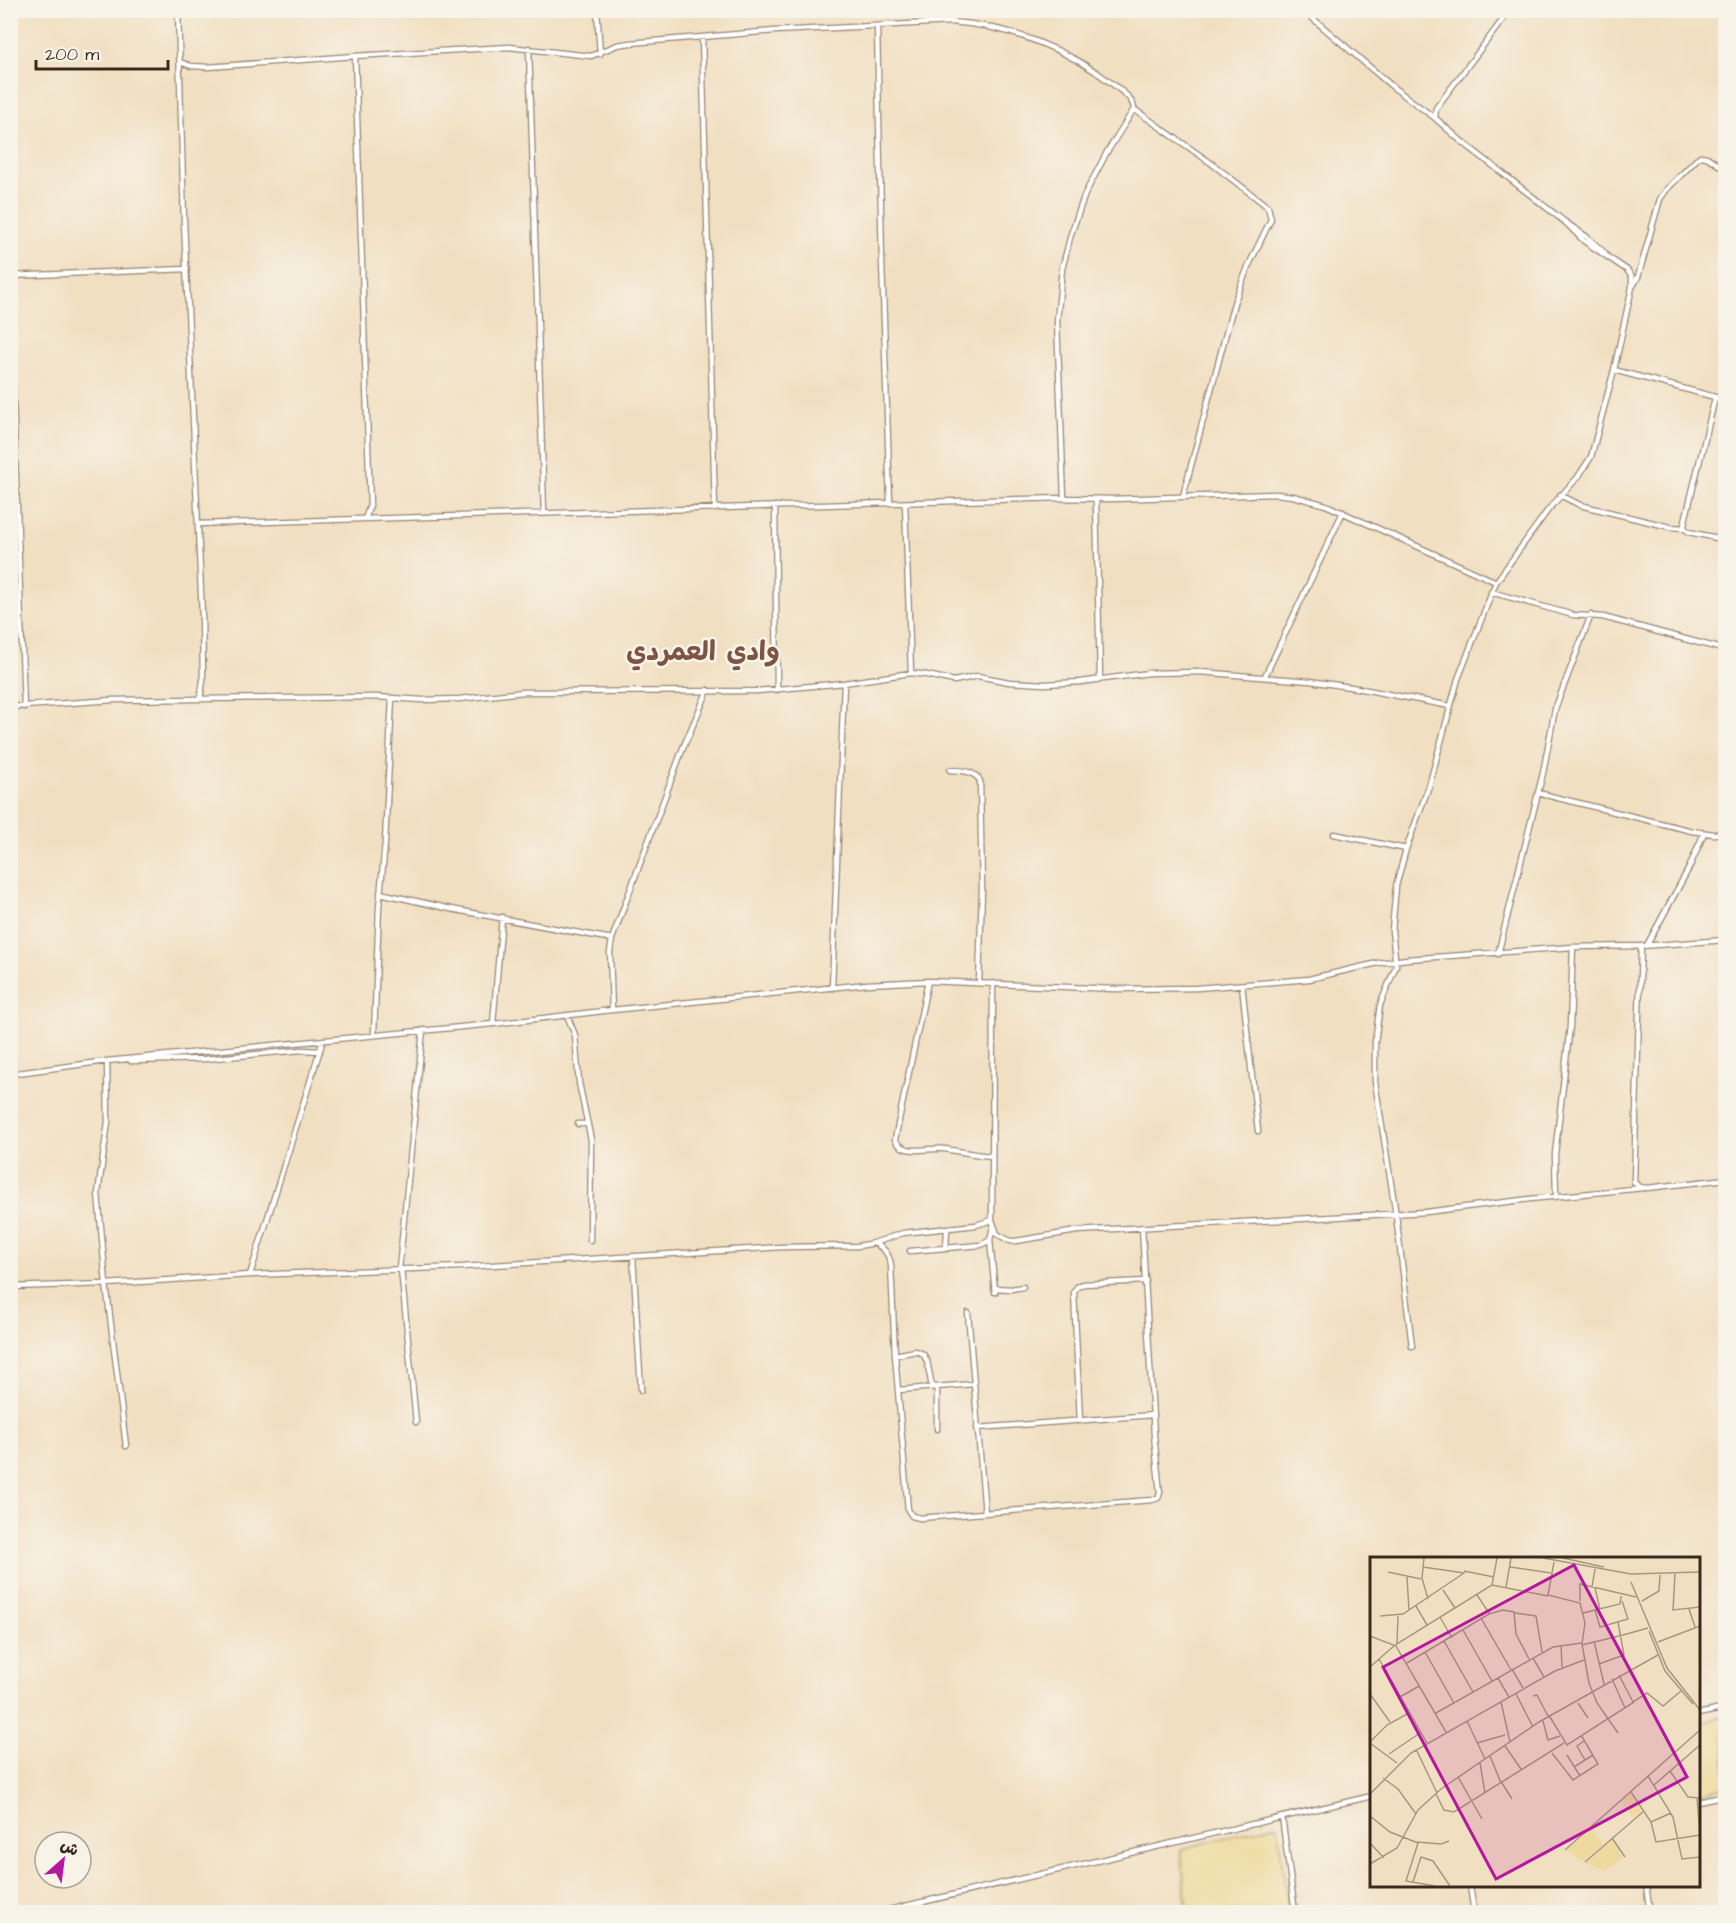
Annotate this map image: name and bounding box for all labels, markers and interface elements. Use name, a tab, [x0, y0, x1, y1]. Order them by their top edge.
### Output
scale bar	[36, 33, 168, 71]
text: 200 m	[45, 42, 99, 67]
district label: وادي العمردي	[626, 633, 780, 671]
inset map	[1370, 1557, 1700, 1887]
north arrow	[33, 1830, 93, 1890]
text: ش	[57, 1834, 83, 1861]

